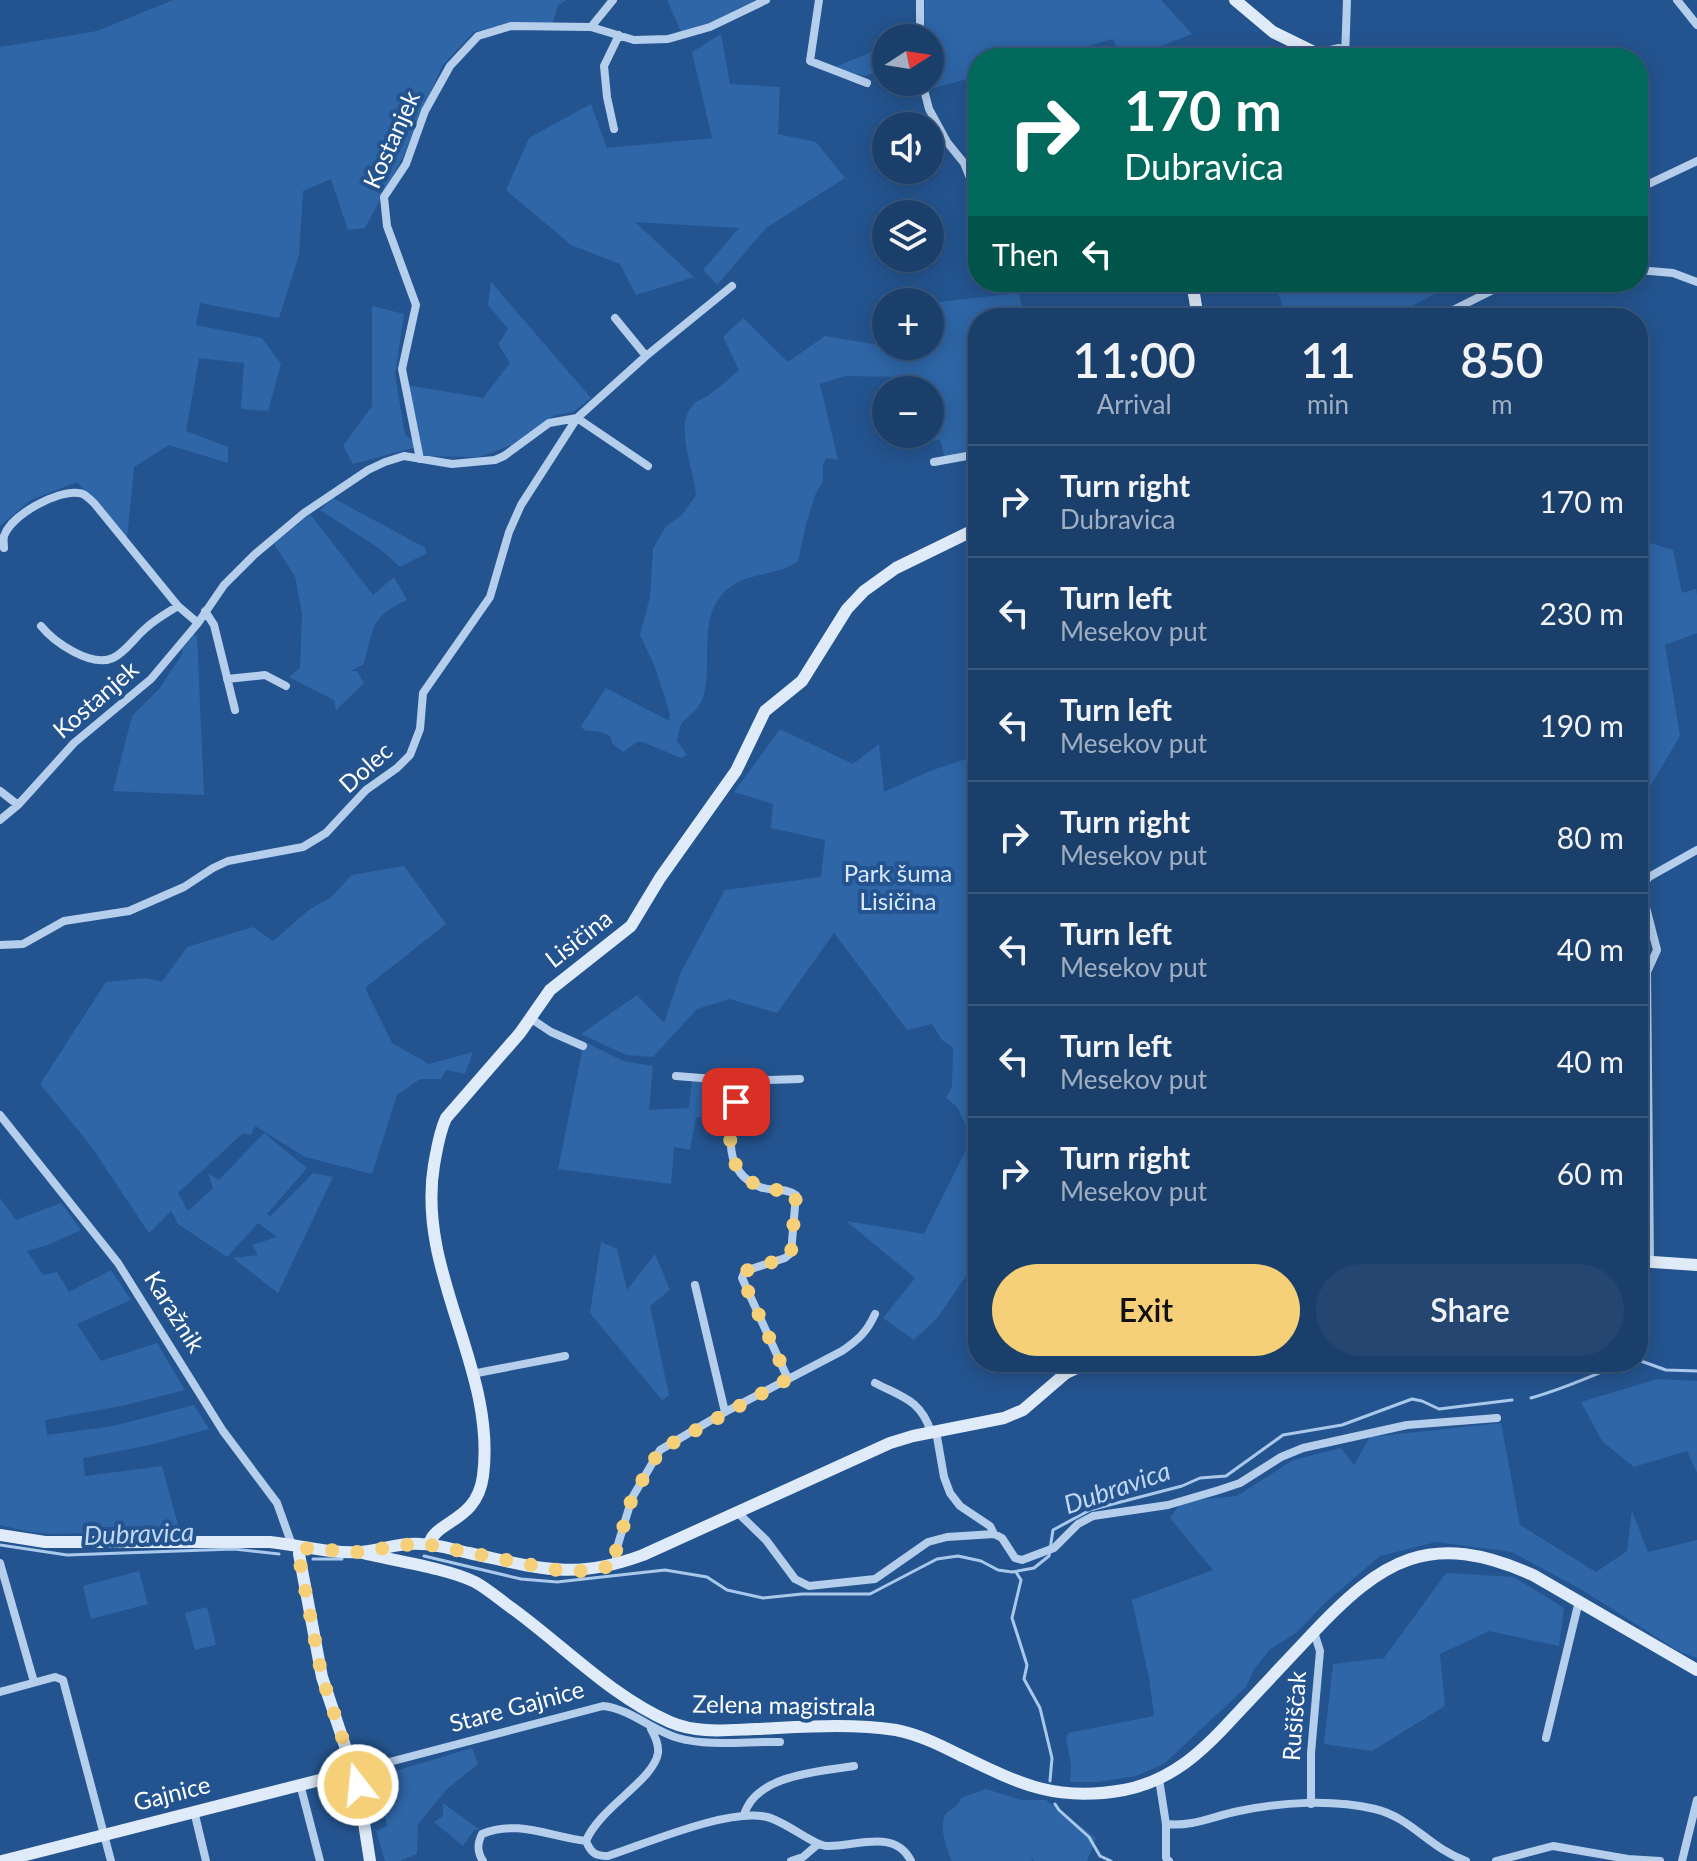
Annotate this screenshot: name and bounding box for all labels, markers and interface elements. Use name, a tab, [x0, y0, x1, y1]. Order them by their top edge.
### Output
north arrow	[872, 24, 944, 96]
map controls	[872, 24, 944, 448]
text: 170 m	[1124, 76, 1282, 143]
icon: right	[992, 80, 1096, 184]
street label: Kostanjek	[356, 85, 425, 193]
button: sound	[872, 112, 944, 184]
text: Dubravica	[1124, 144, 1284, 188]
button: layers	[872, 200, 944, 272]
icon: left	[1075, 232, 1119, 276]
text: Then	[992, 236, 1059, 272]
button: +	[872, 288, 944, 360]
text: 11:00	[1072, 331, 1196, 388]
text: 11	[1300, 331, 1356, 388]
text: 850	[1460, 331, 1544, 388]
button: −	[872, 376, 944, 448]
text: Arrival	[1097, 388, 1172, 420]
text: min	[1307, 388, 1349, 420]
text: m	[1491, 388, 1513, 420]
text: Turn right	[1060, 467, 1190, 503]
icon: right	[992, 479, 1036, 523]
text: 170 m	[1539, 483, 1624, 519]
text: Dubravica	[1060, 503, 1176, 535]
text: Turn left	[1060, 579, 1172, 615]
icon: left	[992, 591, 1036, 635]
text: 230 m	[1539, 595, 1624, 631]
text: Mesekov put	[1060, 615, 1207, 647]
street label: Kostanjek	[46, 653, 144, 744]
text: Turn left	[1060, 691, 1172, 727]
icon: left	[992, 703, 1036, 747]
text: 190 m	[1539, 707, 1624, 743]
text: Mesekov put	[1060, 727, 1207, 759]
street label: Dolec	[332, 736, 398, 798]
text: Turn right	[1060, 803, 1190, 839]
icon: right	[992, 815, 1036, 859]
text: 80 m	[1557, 819, 1624, 855]
text: Mesekov put	[1060, 839, 1207, 871]
park label: Park šuma Lisičina	[844, 858, 952, 915]
street label: Lisičina	[539, 903, 617, 973]
text: Turn left	[1060, 915, 1172, 951]
icon: left	[992, 927, 1036, 971]
text: 40 m	[1557, 931, 1624, 967]
text: Mesekov put	[1060, 951, 1207, 983]
text: Turn left	[1060, 1027, 1172, 1063]
icon: left	[992, 1039, 1036, 1083]
text: 40 m	[1557, 1043, 1624, 1079]
text: Mesekov put	[1060, 1063, 1207, 1095]
pin	[702, 1068, 770, 1136]
icon: arrive	[714, 1080, 758, 1124]
text: Turn right	[1060, 1139, 1190, 1175]
icon: right	[992, 1151, 1036, 1195]
text: 60 m	[1557, 1155, 1624, 1191]
text: Mesekov put	[1060, 1175, 1207, 1207]
button: Exit	[992, 1264, 1300, 1356]
button: Share	[1316, 1264, 1624, 1356]
street label: Karažnik	[139, 1265, 212, 1358]
water label: Dubravica	[1059, 1454, 1174, 1520]
water label: Dubravica	[83, 1515, 195, 1551]
street label: Rušiščak	[1276, 1669, 1311, 1762]
street label: Stare Gajnice	[446, 1674, 587, 1737]
street label: Zelena magistrala	[692, 1688, 876, 1721]
position arrow	[316, 1743, 400, 1827]
street label: Gajnice	[130, 1769, 213, 1816]

